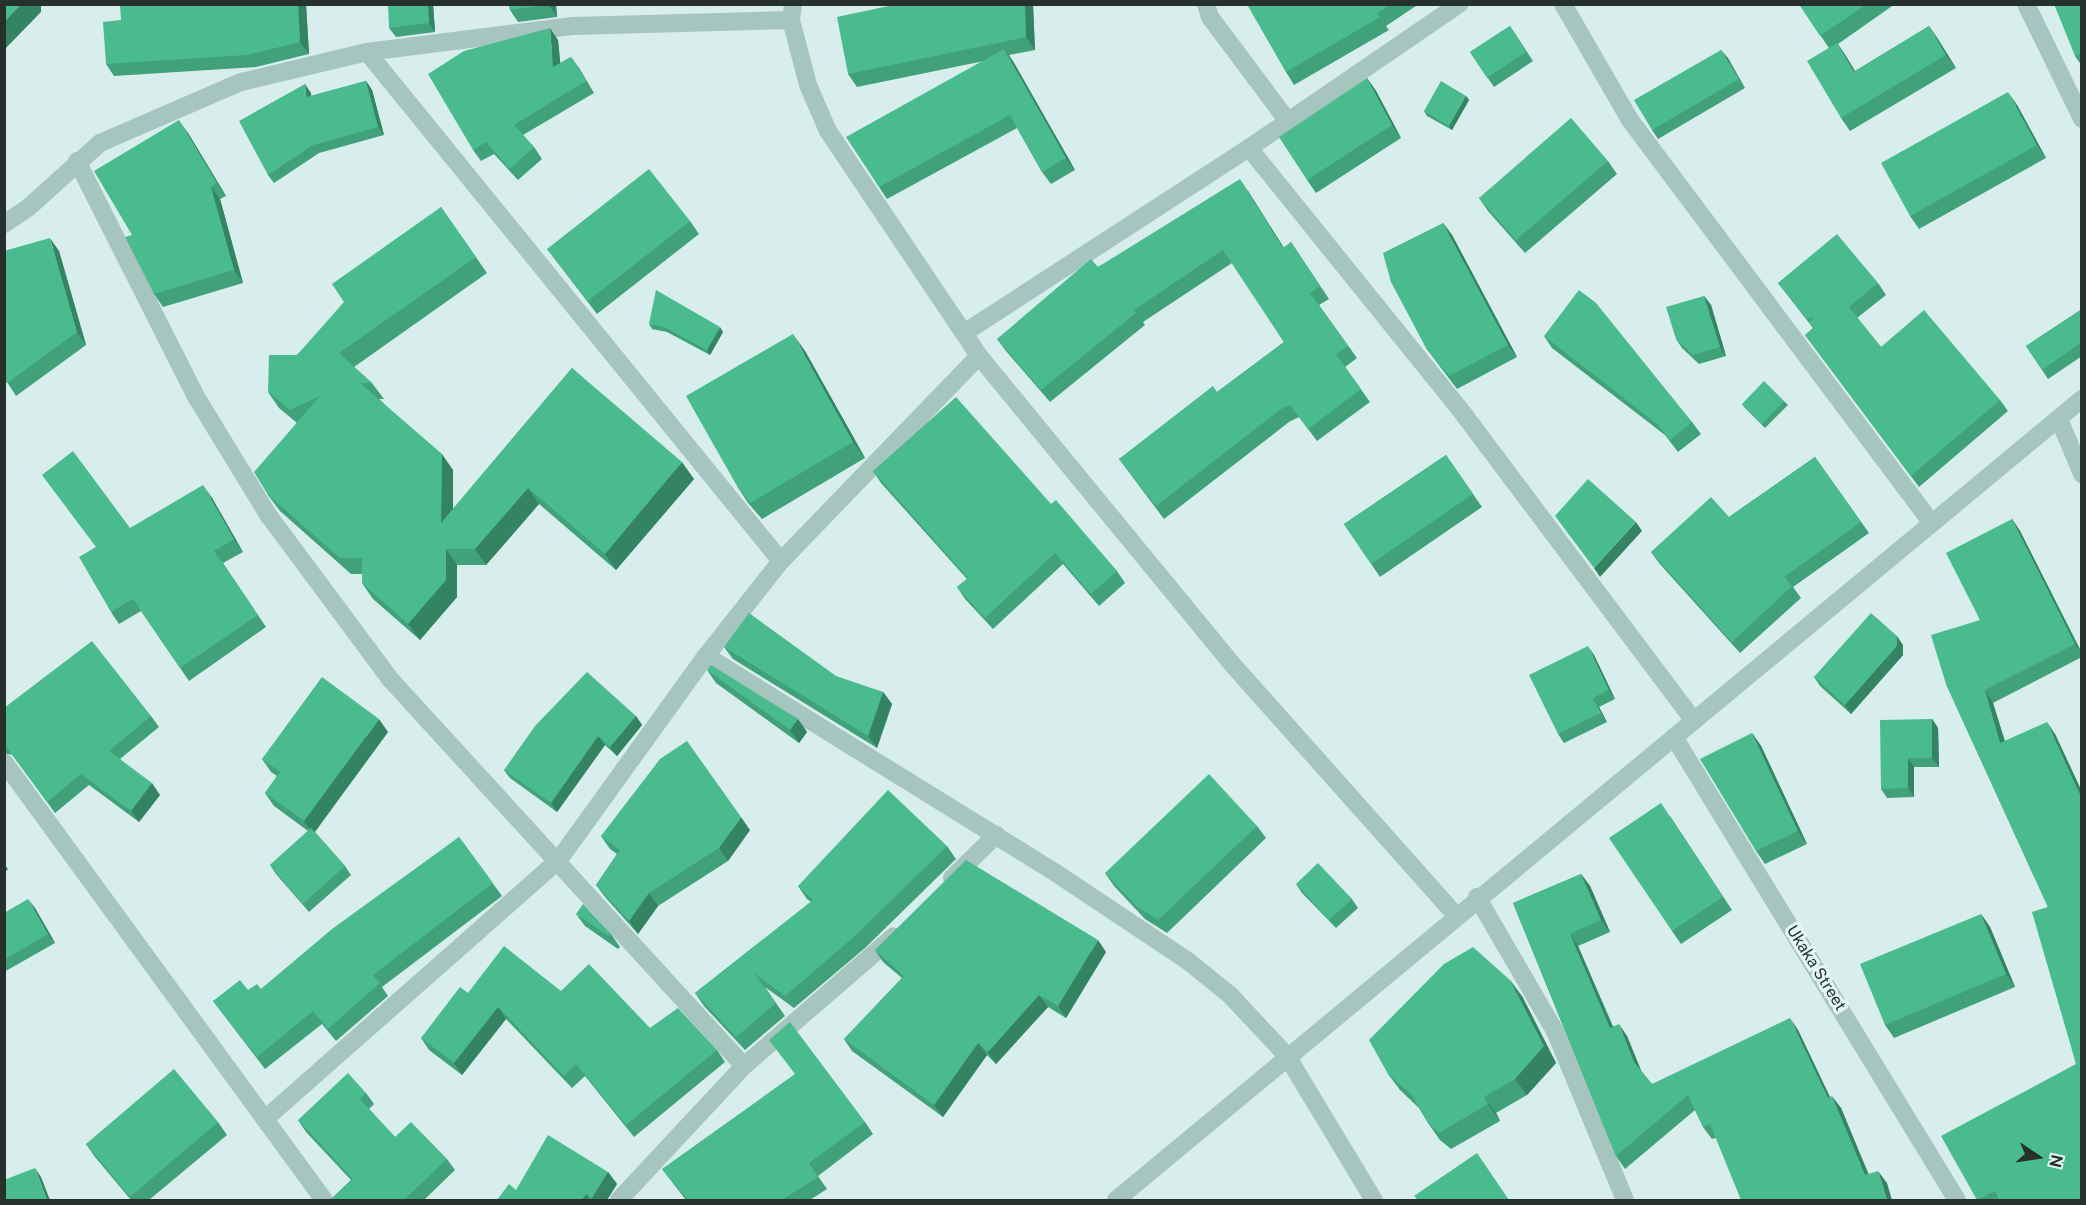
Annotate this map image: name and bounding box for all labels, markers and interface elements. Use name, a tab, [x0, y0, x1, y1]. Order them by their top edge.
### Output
street label: Ukaka Street	[1782, 922, 1850, 1014]
north arrow	[2008, 1127, 2068, 1187]
text: N	[2045, 1153, 2067, 1169]

